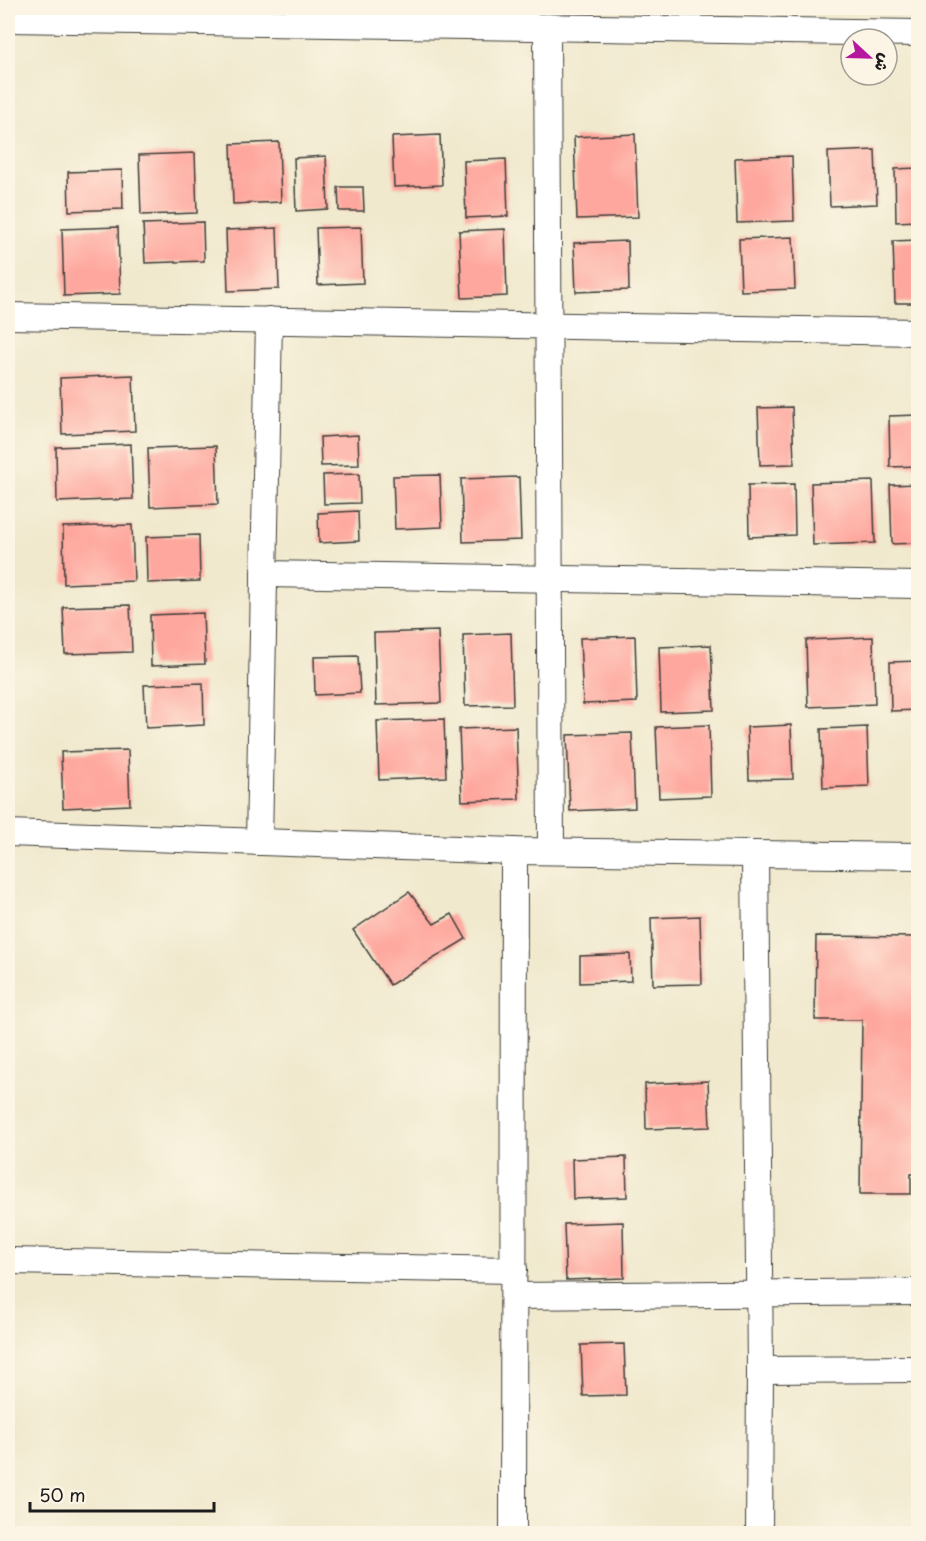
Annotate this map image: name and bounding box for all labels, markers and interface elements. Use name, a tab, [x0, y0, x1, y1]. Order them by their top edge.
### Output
north arrow	[839, 27, 899, 87]
text: ش	[869, 50, 898, 76]
scale bar	[30, 1475, 214, 1513]
text: 50 m	[39, 1481, 86, 1508]

